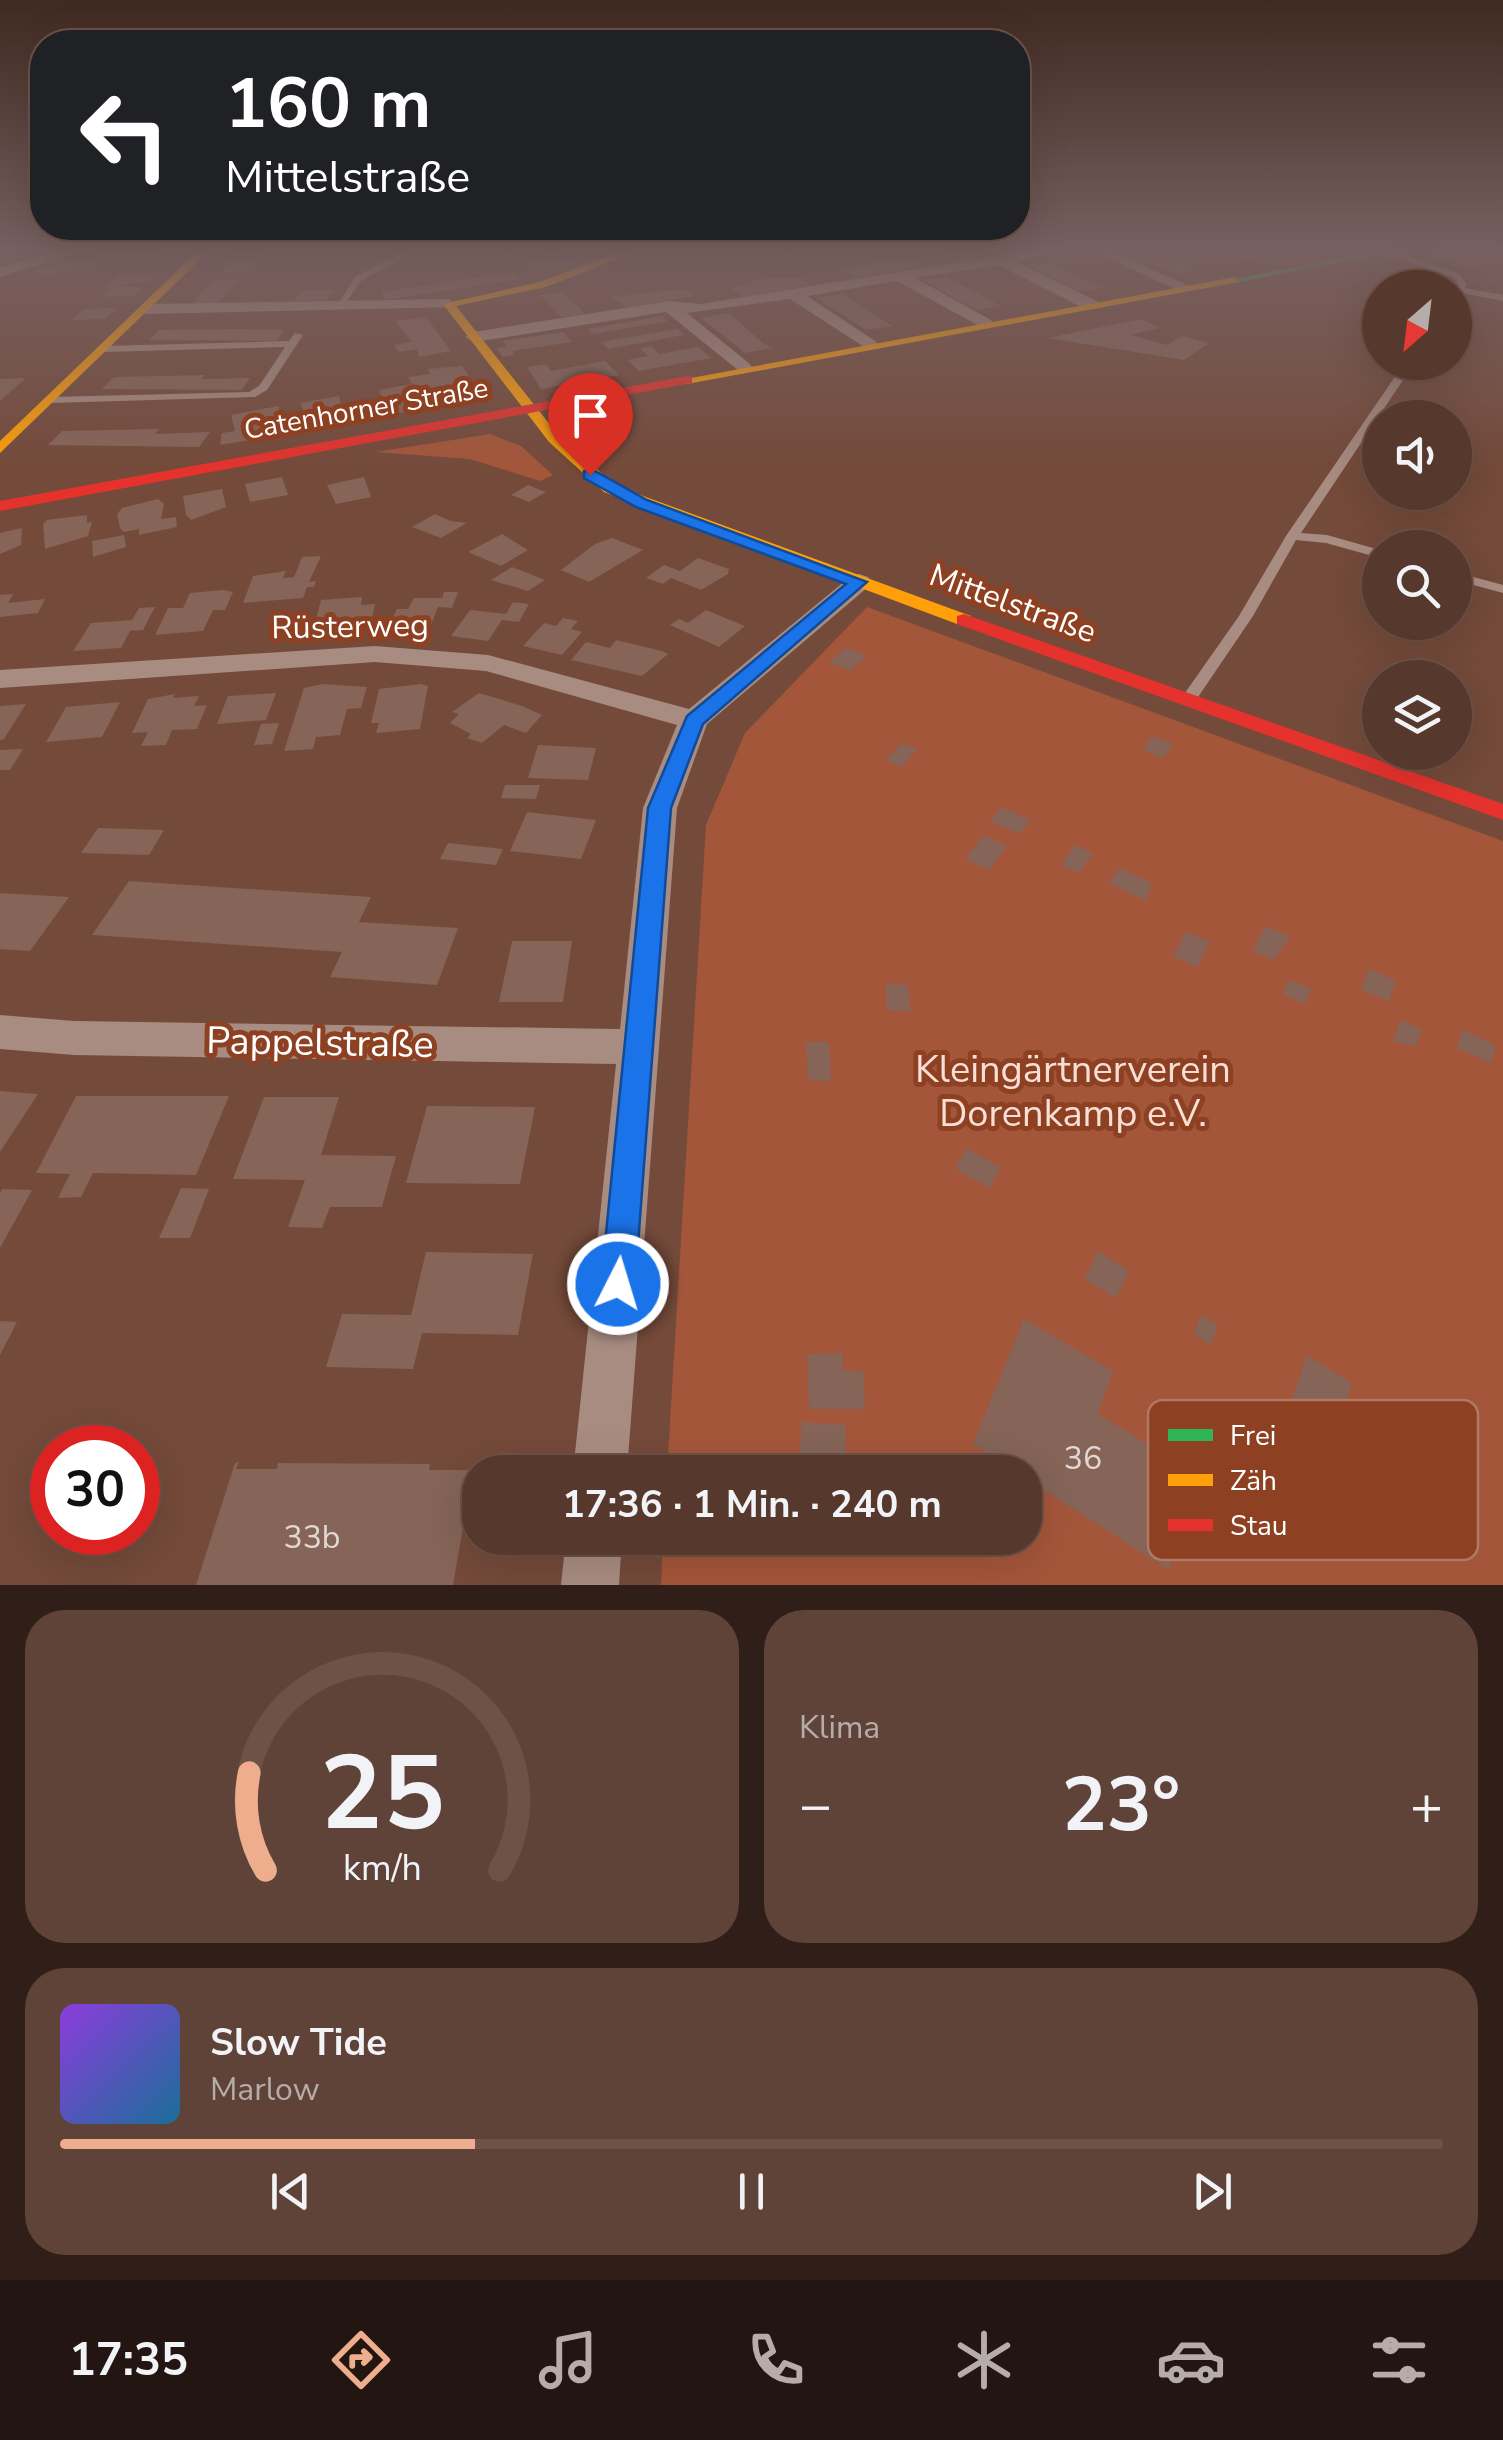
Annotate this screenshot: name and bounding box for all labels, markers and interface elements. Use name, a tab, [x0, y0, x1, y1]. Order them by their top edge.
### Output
text: 160 m	[225, 56, 431, 152]
icon: left	[60, 70, 190, 200]
text: Mittelstraße	[225, 147, 470, 208]
north arrow	[1362, 270, 1472, 380]
map controls	[1362, 270, 1472, 770]
street label: Catenhorner Straße	[241, 369, 491, 449]
pin	[548, 373, 633, 476]
icon: arrive	[563, 388, 618, 443]
button: sound	[1362, 400, 1472, 510]
button: search	[1362, 530, 1472, 640]
street label: Mittelstraße	[924, 553, 1102, 653]
street label: Rüsterweg	[271, 604, 429, 649]
button: layers	[1362, 660, 1472, 770]
street label: Pappelstraße	[206, 1015, 434, 1070]
park label: Kleingärtnerverein Dorenkamp e.V.	[915, 1044, 1231, 1139]
position arrow	[566, 1232, 670, 1336]
legend	[1148, 1400, 1478, 1560]
text: Frei	[1230, 1417, 1276, 1455]
speed limit sign: 30	[30, 1425, 160, 1555]
house number: 36	[1064, 1437, 1102, 1480]
text: Zäh	[1230, 1462, 1277, 1500]
text: 17:36 · 1 Min. · 240 m	[562, 1479, 942, 1530]
text: Stau	[1230, 1507, 1288, 1545]
house number: 33b	[283, 1516, 341, 1559]
text: Klima	[799, 1706, 880, 1749]
text: 25	[320, 1723, 444, 1865]
text: 23°	[1062, 1754, 1180, 1856]
text: −	[799, 1768, 832, 1843]
text: +	[1410, 1768, 1443, 1843]
text: km/h	[343, 1844, 421, 1893]
text: Slow Tide	[210, 2017, 387, 2068]
text: Marlow	[210, 2068, 320, 2111]
icon: previous	[263, 2164, 318, 2219]
icon: pause	[724, 2164, 779, 2219]
icon: next	[1185, 2164, 1240, 2219]
icon: directions	[326, 2325, 396, 2395]
icon: music	[533, 2325, 603, 2395]
icon: phone	[741, 2325, 811, 2395]
icon: climate	[949, 2325, 1019, 2395]
icon: car	[1156, 2325, 1226, 2395]
icon: filters	[1364, 2325, 1434, 2395]
text: 17:35	[69, 2330, 188, 2391]

